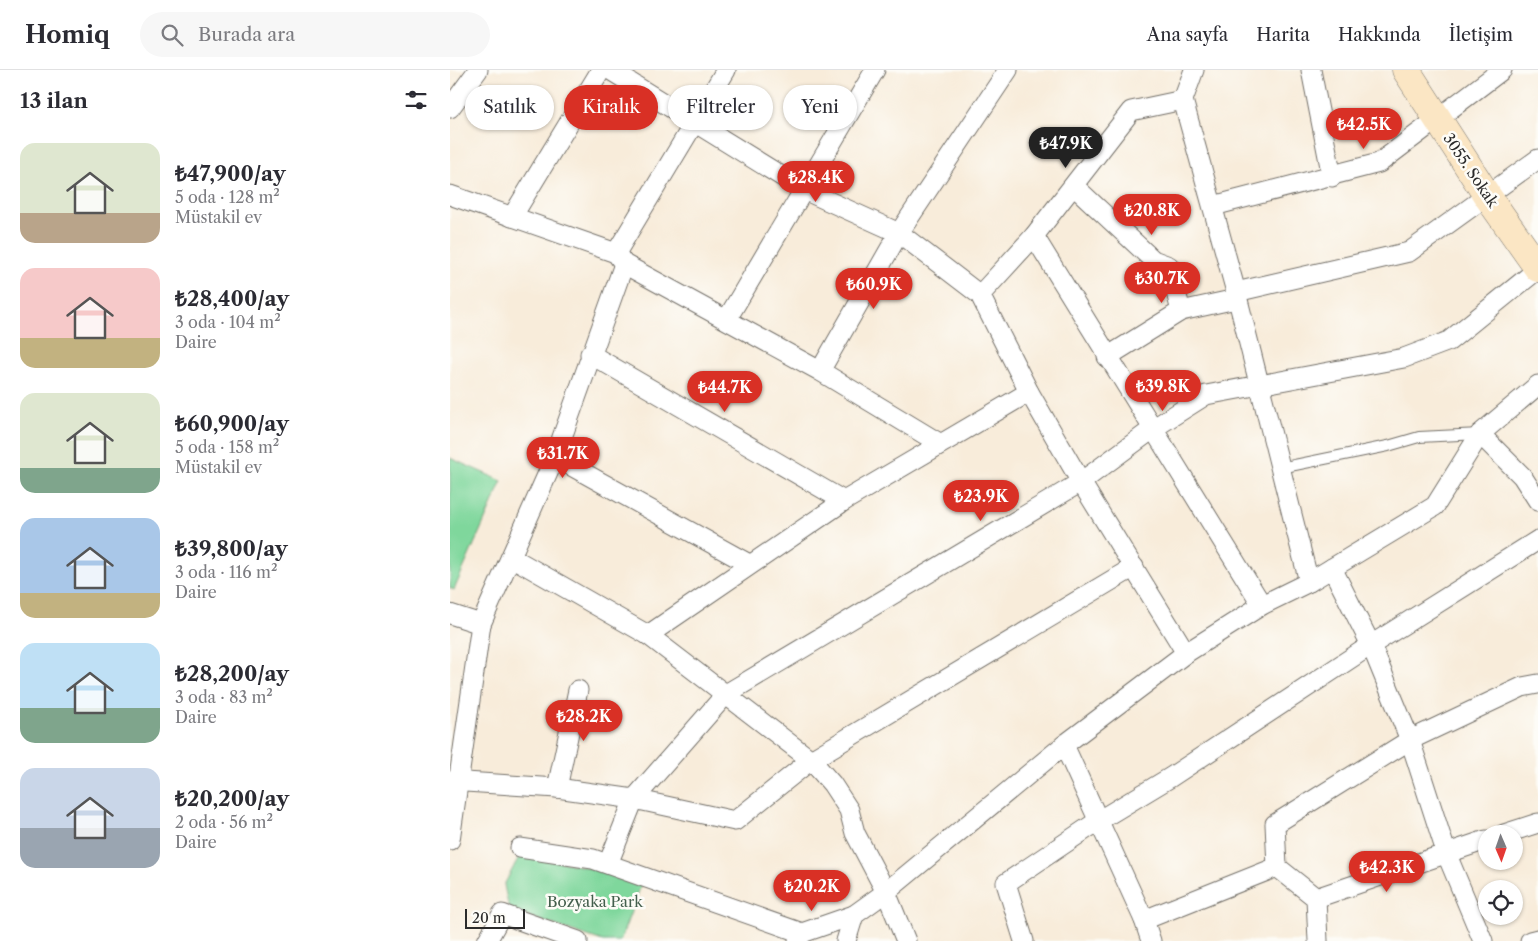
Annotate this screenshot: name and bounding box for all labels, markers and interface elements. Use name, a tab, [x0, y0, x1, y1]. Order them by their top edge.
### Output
search box	[140, 12, 490, 57]
text: Homiq	[25, 20, 110, 49]
icon: search	[158, 21, 186, 49]
text: Burada ara	[198, 23, 295, 46]
text: Ana sayfa	[1147, 24, 1228, 46]
text: Harita	[1256, 24, 1310, 46]
text: Hakkında	[1338, 24, 1421, 46]
text: İletişim	[1449, 24, 1513, 46]
chip: Satılık	[465, 85, 554, 130]
chip: Kiralık	[564, 85, 658, 130]
chip: Filtreler	[668, 85, 773, 130]
chip: Yeni	[783, 85, 857, 130]
icon: filters	[402, 86, 430, 114]
text: 13 ilan	[20, 88, 88, 113]
pin: ₺42.5K	[1323, 108, 1405, 150]
text: ₺42.5K	[1337, 114, 1391, 134]
pin: ₺47.9K	[1025, 126, 1107, 169]
street label: 3055. Sokak	[1439, 129, 1503, 212]
text: ₺47.9K	[1040, 133, 1092, 153]
pin: ₺28.4K	[775, 160, 857, 203]
text: ₺47,900/ay	[175, 161, 286, 186]
icon: home	[60, 163, 120, 223]
text: ₺28.4K	[788, 167, 844, 187]
text: 5 oda · 128 m²	[175, 187, 280, 207]
pin: ₺20.8K	[1111, 194, 1193, 236]
text: ₺20.8K	[1124, 200, 1180, 220]
text: Müstakil ev	[175, 207, 262, 227]
pin: ₺30.7K	[1121, 262, 1203, 304]
pin: ₺60.9K	[833, 268, 915, 310]
text: ₺30.7K	[1135, 268, 1189, 288]
text: ₺60.9K	[846, 274, 902, 294]
text: ₺28,400/ay	[175, 286, 289, 311]
icon: home	[60, 288, 120, 348]
text: 3 oda · 104 m²	[175, 312, 281, 332]
text: Daire	[175, 332, 217, 352]
pin: ₺44.7K	[684, 370, 766, 413]
pin: ₺39.8K	[1122, 370, 1204, 412]
text: ₺39.8K	[1136, 376, 1190, 396]
text: ₺44.7K	[698, 377, 752, 397]
text: ₺60,900/ay	[175, 411, 289, 436]
icon: home	[60, 413, 120, 473]
pin: ₺31.7K	[522, 436, 604, 479]
text: 5 oda · 158 m²	[175, 437, 279, 457]
text: ₺31.7K	[538, 443, 588, 463]
text: Müstakil ev	[175, 457, 262, 477]
pin: ₺23.9K	[940, 480, 1022, 522]
text: ₺23.9K	[954, 486, 1008, 506]
text: ₺39,800/ay	[175, 536, 288, 561]
icon: home	[60, 538, 120, 598]
text: 3 oda · 116 m²	[175, 562, 277, 582]
text: Daire	[175, 582, 217, 602]
text: ₺28,200/ay	[175, 661, 289, 686]
icon: home	[60, 663, 120, 723]
text: 3 oda · 83 m²	[175, 687, 273, 707]
pin: ₺28.2K	[543, 700, 625, 742]
text: ₺28.2K	[556, 706, 612, 726]
text: Daire	[175, 707, 217, 727]
text: ₺20,200/ay	[175, 786, 289, 811]
icon: home	[60, 788, 120, 848]
text: 2 oda · 56 m²	[175, 812, 273, 832]
north arrow	[1478, 825, 1522, 870]
map controls	[1478, 825, 1523, 925]
text: Daire	[175, 832, 217, 852]
pin: ₺42.3K	[1346, 850, 1428, 893]
text: ₺42.3K	[1360, 857, 1414, 877]
pin: ₺20.2K	[771, 870, 853, 912]
text: ₺20.2K	[784, 876, 840, 896]
button: locate	[1478, 880, 1523, 925]
park label: Bozyaka Park	[547, 892, 644, 911]
scale bar	[465, 906, 525, 929]
text: 20 m	[472, 909, 506, 927]

